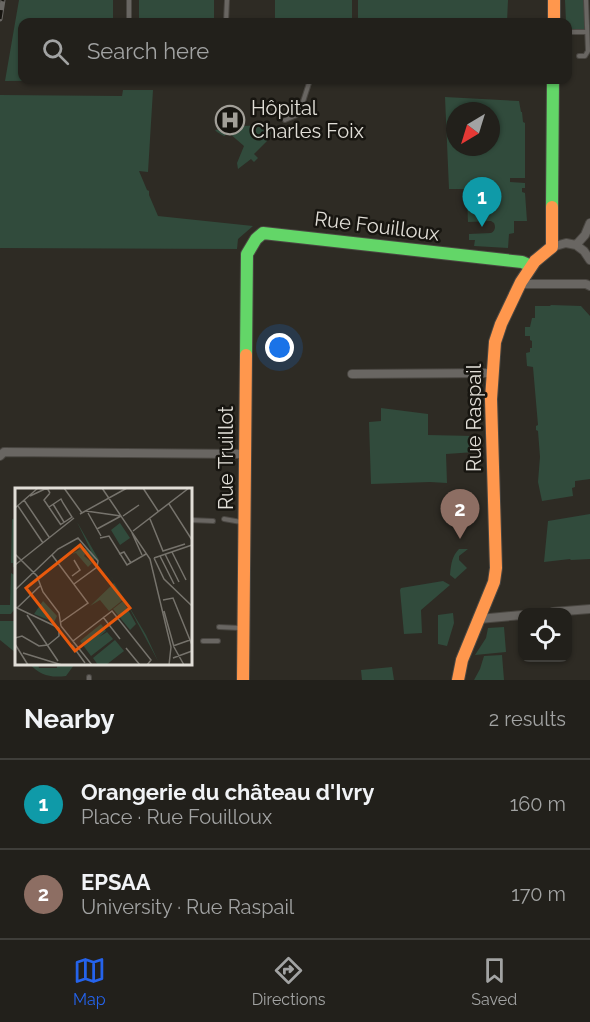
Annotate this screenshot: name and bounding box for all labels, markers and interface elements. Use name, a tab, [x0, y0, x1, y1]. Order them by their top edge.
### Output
search box	[18, 18, 572, 84]
icon: search	[39, 35, 72, 68]
text: Search here	[87, 38, 209, 64]
place label: Hôpital Charles Foix	[251, 96, 364, 143]
north arrow	[446, 102, 500, 156]
hospital icon: Hôpital Charles Foix	[214, 104, 246, 136]
pin: 1	[462, 178, 502, 227]
street label: Rue Fouilloux	[313, 206, 441, 246]
your location	[265, 333, 294, 362]
street label: Rue Raspail	[462, 363, 486, 472]
street label: Rue Truillot	[214, 406, 238, 510]
inset map	[15, 488, 192, 665]
pin: 2	[440, 490, 480, 539]
map controls	[518, 608, 572, 662]
button: locate	[518, 608, 572, 662]
text: Nearby	[24, 704, 114, 734]
text: 2 results	[489, 707, 566, 731]
text: Orangerie du château d'Ivry	[81, 779, 374, 805]
text: 1	[39, 792, 48, 816]
text: 160 m	[510, 792, 566, 816]
text: Place · Rue Fouilloux	[81, 805, 272, 829]
text: EPSAA	[81, 869, 151, 895]
text: 2	[38, 882, 49, 906]
text: 170 m	[511, 882, 566, 906]
text: University · Rue Raspail	[81, 895, 294, 919]
tab: Map	[73, 954, 106, 1009]
tab: Directions	[252, 954, 326, 1009]
tab: Saved	[471, 954, 517, 1009]

